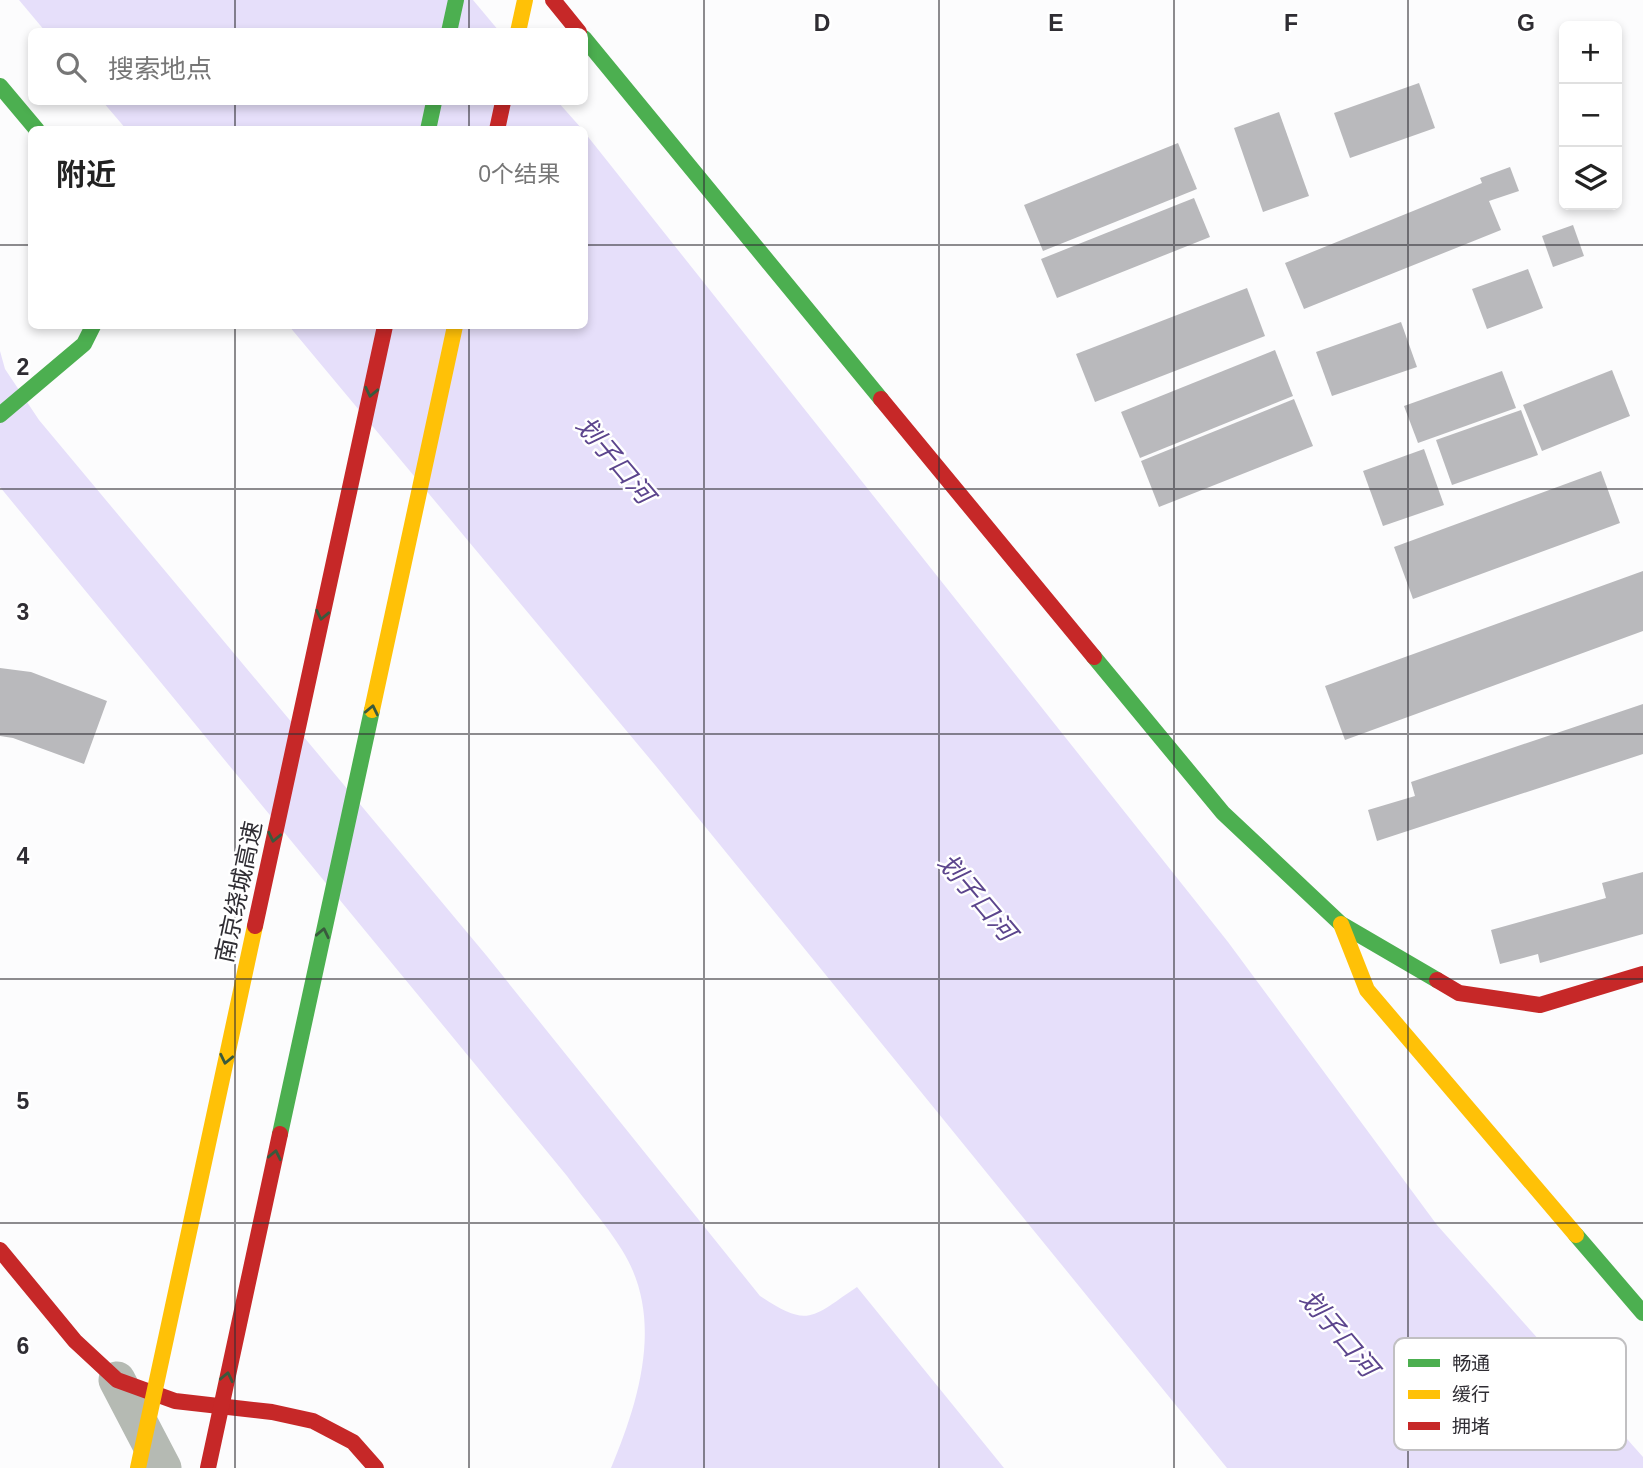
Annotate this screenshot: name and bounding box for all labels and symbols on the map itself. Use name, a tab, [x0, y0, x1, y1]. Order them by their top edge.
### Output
text: D	[814, 10, 830, 36]
text: E	[1048, 10, 1064, 36]
text: F	[1284, 10, 1298, 36]
text: G	[1517, 10, 1535, 36]
text: 2	[17, 354, 29, 380]
one-way arrow	[364, 386, 379, 398]
water label: 划子口河	[570, 411, 663, 513]
text: 3	[17, 599, 29, 625]
one-way arrow	[316, 609, 331, 621]
one-way arrow	[363, 704, 378, 716]
street label: 南京绕城高速	[210, 819, 267, 965]
one-way arrow	[268, 831, 283, 843]
text: 4	[17, 843, 30, 869]
water label: 划子口河	[932, 848, 1025, 950]
one-way arrow	[315, 927, 330, 939]
one-way arrow	[220, 1053, 235, 1065]
text: 5	[17, 1088, 30, 1114]
one-way arrow	[267, 1149, 282, 1161]
water label: 划子口河	[1294, 1284, 1387, 1386]
text: 6	[17, 1333, 29, 1359]
legend	[1394, 1338, 1626, 1450]
text: 畅通	[1452, 1353, 1490, 1374]
one-way arrow	[219, 1371, 234, 1383]
text: 缓行	[1452, 1384, 1490, 1405]
text: 拥堵	[1452, 1416, 1490, 1437]

